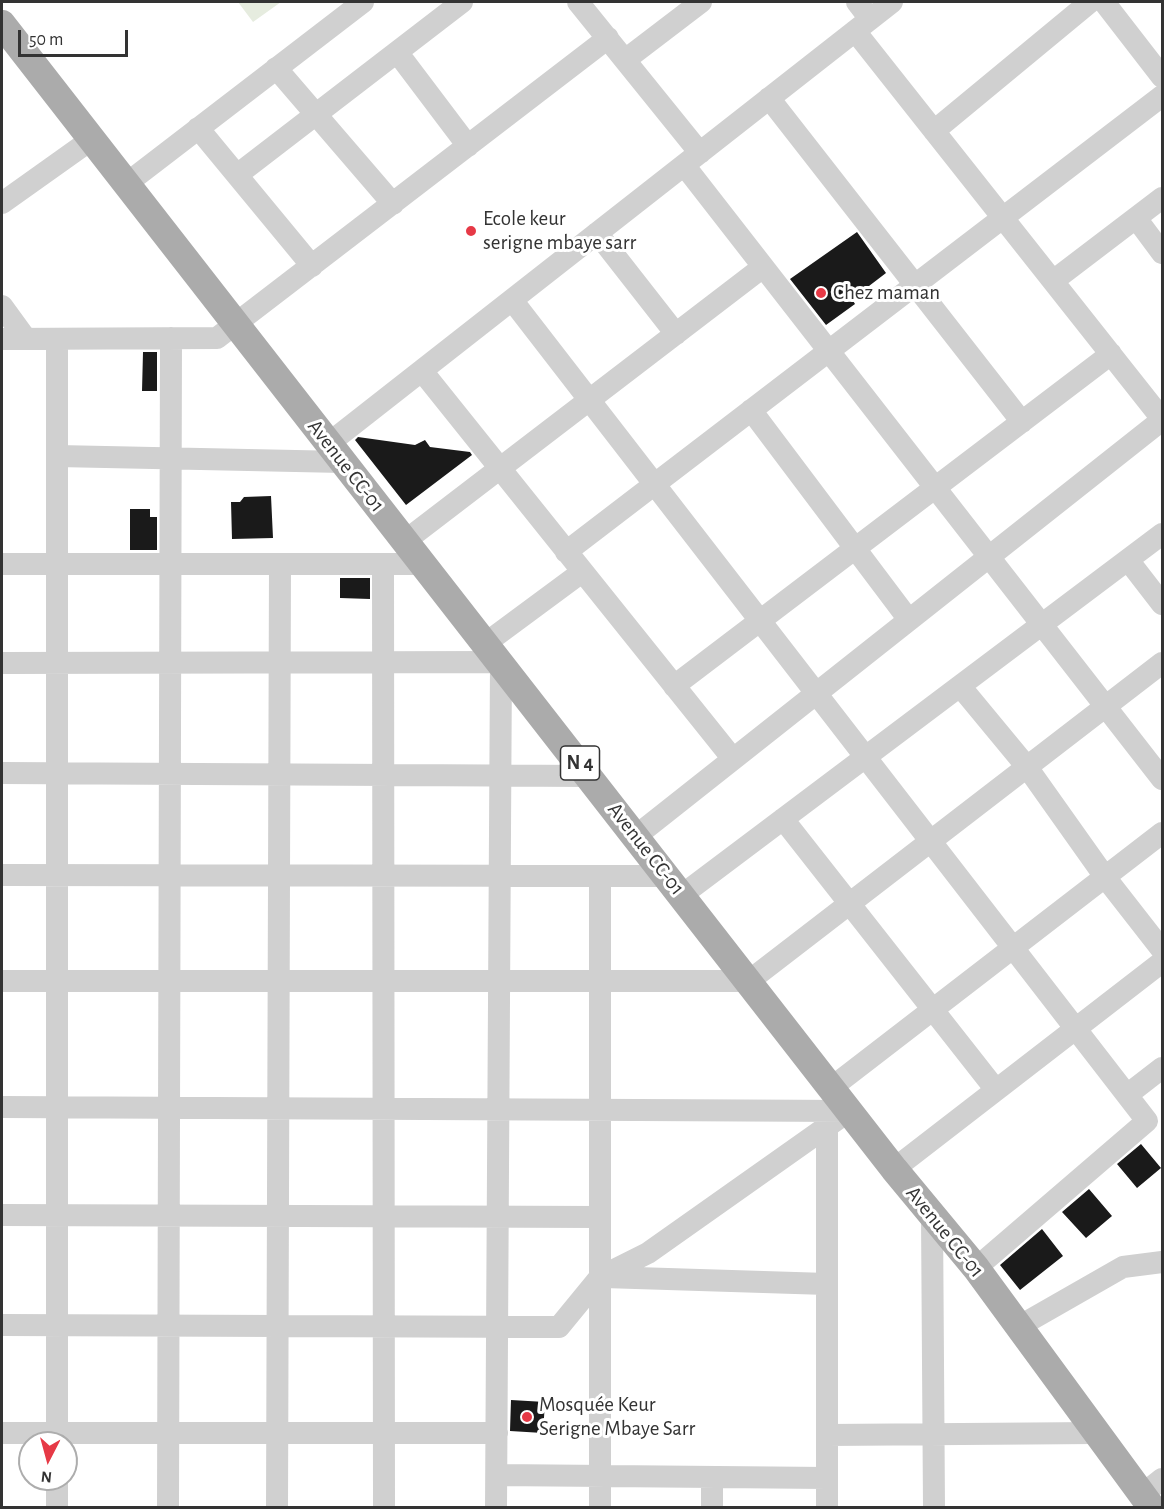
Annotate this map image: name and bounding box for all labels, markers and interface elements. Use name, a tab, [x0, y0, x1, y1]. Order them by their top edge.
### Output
scale bar	[21, 18, 130, 56]
text: 50 m	[29, 31, 63, 49]
place label: Ecole keur serigne mbaye sarr	[483, 206, 636, 256]
marker: Ecole keur serigne mbaye sarr	[464, 224, 478, 238]
place label: Chez maman	[833, 280, 940, 306]
marker: Chez maman	[814, 286, 828, 300]
street label: Avenue CC-01	[302, 415, 390, 517]
road number: N 4	[560, 746, 600, 780]
street label: Avenue CC-01	[602, 798, 690, 900]
street label: Avenue CC-01	[900, 1181, 990, 1283]
place label: Mosquée Keur Serigne Mbaye Sarr	[539, 1392, 695, 1442]
marker: Mosquée Keur Serigne Mbaye Sarr	[520, 1410, 534, 1424]
north arrow	[18, 1431, 78, 1491]
text: N	[40, 1468, 53, 1485]

